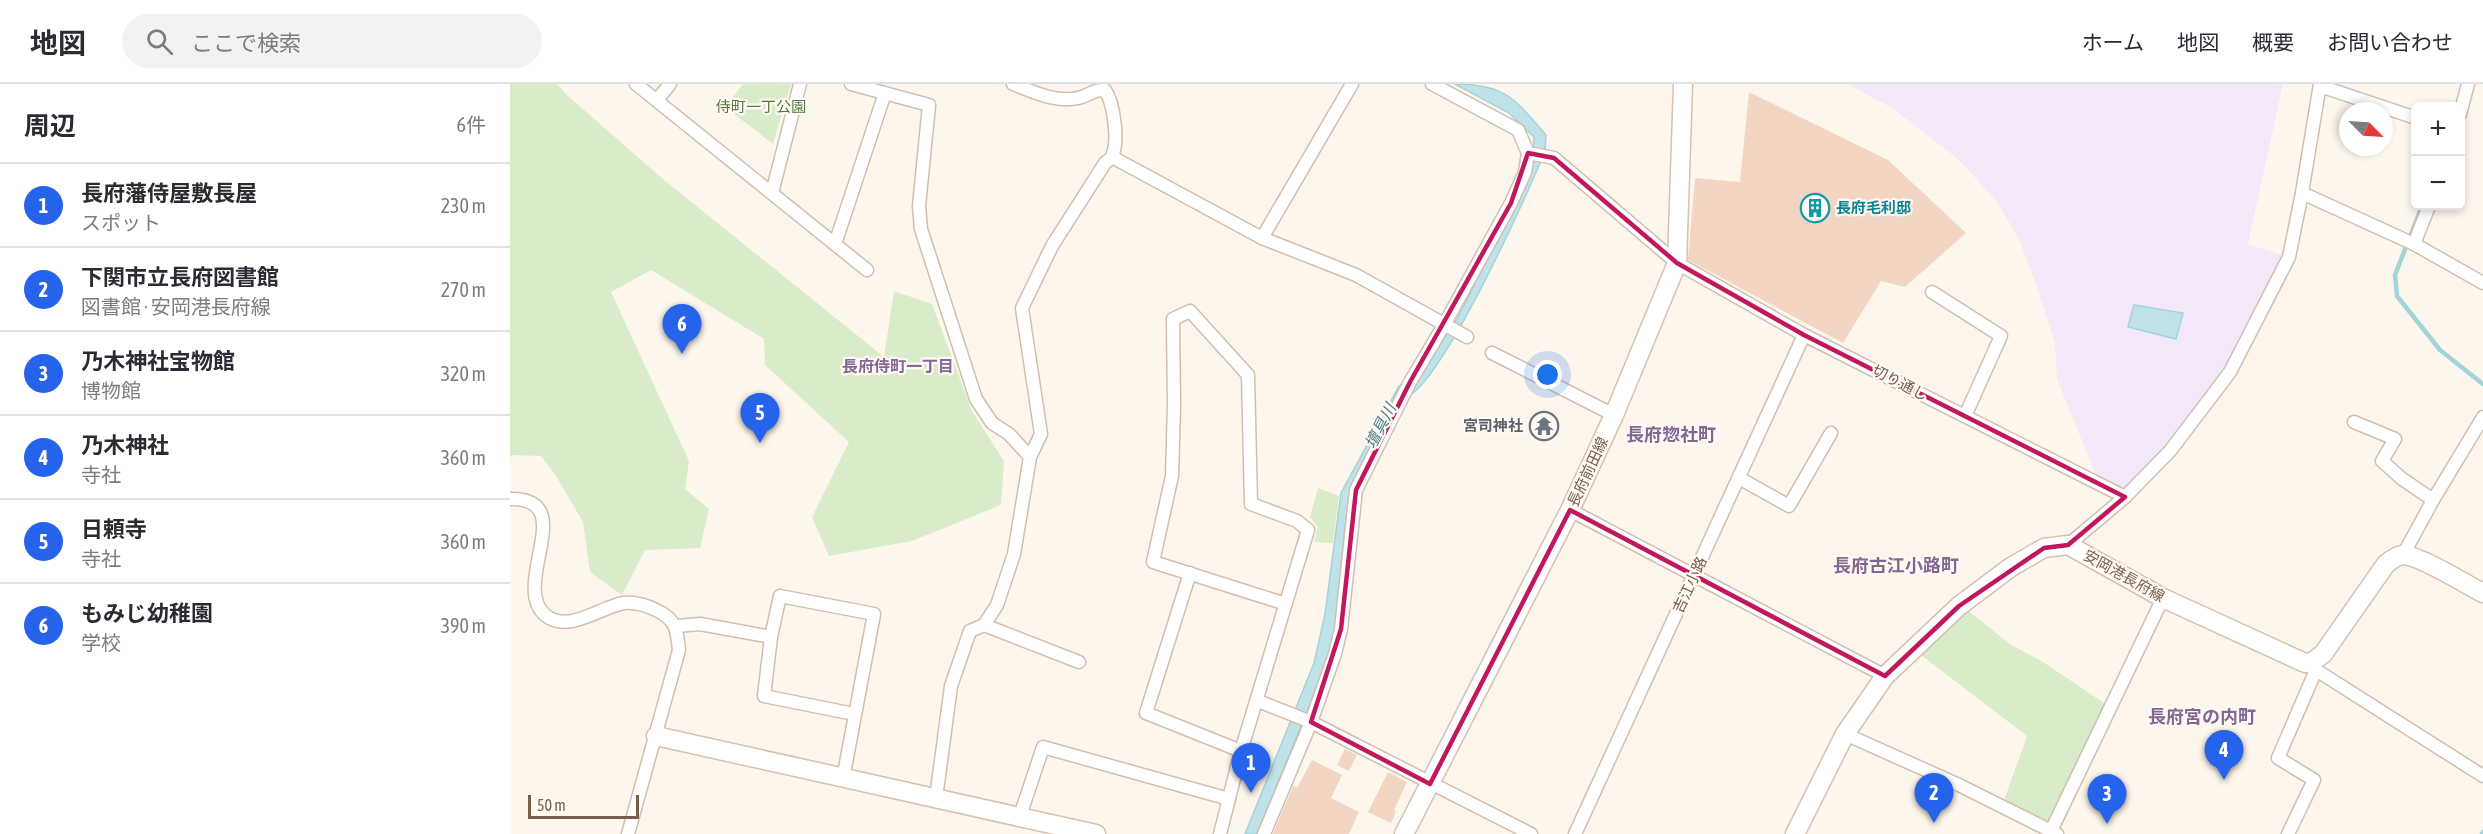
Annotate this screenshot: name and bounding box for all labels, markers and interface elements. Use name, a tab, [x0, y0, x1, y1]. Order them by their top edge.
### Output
search box	[122, 14, 542, 68]
icon: search	[143, 25, 176, 58]
text: 地図	[30, 27, 86, 59]
text: ここで検索	[191, 30, 301, 56]
text: ホーム	[2082, 30, 2144, 54]
text: 地図	[2177, 30, 2219, 54]
text: 概要	[2252, 30, 2294, 54]
text: お問い合わせ	[2327, 30, 2453, 54]
park label: 侍町一丁公園	[716, 98, 806, 115]
north arrow	[2339, 102, 2393, 156]
map controls	[2411, 102, 2465, 210]
button: +	[2411, 102, 2465, 156]
text: 周辺	[24, 111, 76, 141]
text: 6件	[457, 113, 486, 136]
button: −	[2411, 156, 2465, 210]
text: 長府藩侍屋敷長屋	[81, 180, 257, 206]
building icon: 長府毛利邸	[1799, 192, 1831, 224]
text: 1	[39, 194, 48, 217]
text: 230 m	[441, 194, 486, 217]
place label: 長府毛利邸	[1836, 199, 1911, 216]
text: スポット	[81, 211, 161, 234]
text: 下関市立長府図書館	[81, 264, 279, 290]
text: 2	[39, 278, 48, 301]
text: 270 m	[441, 278, 486, 301]
text: 図書館 · 安岡港長府線	[81, 295, 271, 318]
pin: 6	[662, 304, 702, 354]
text: 乃木神社宝物館	[81, 348, 235, 374]
district label: 長府侍町一丁目	[842, 357, 954, 375]
your location	[1533, 360, 1562, 389]
street label: 切り通し	[1870, 361, 1931, 404]
text: 3	[39, 362, 48, 385]
text: 320 m	[441, 362, 486, 385]
text: 博物館	[81, 379, 141, 402]
pin: 5	[740, 394, 780, 443]
water label: 壇具川	[1361, 399, 1400, 451]
temple icon: 宮司神社	[1528, 410, 1560, 442]
place label: 宮司神社	[1463, 417, 1523, 434]
district label: 長府惣社町	[1626, 424, 1716, 445]
text: 乃木神社	[81, 432, 169, 458]
street label: 長府前田線	[1564, 434, 1611, 509]
text: 4	[39, 446, 48, 469]
text: 360 m	[441, 446, 486, 469]
text: 寺社	[81, 463, 121, 486]
text: 日頼寺	[81, 516, 147, 542]
text: 5	[39, 530, 48, 553]
text: 360 m	[441, 530, 486, 553]
street label: 安岡港長府線	[2081, 546, 2168, 605]
text: 寺社	[81, 547, 121, 570]
street label: 吉江小路	[1669, 554, 1710, 616]
district label: 長府古江小路町	[1833, 555, 1959, 576]
text: もみじ幼稚園	[81, 600, 213, 626]
text: 6	[39, 614, 48, 637]
text: 390 m	[441, 614, 486, 637]
text: 学校	[81, 631, 121, 654]
district label: 長府宮の内町	[2148, 706, 2256, 727]
pin: 4	[2204, 730, 2244, 780]
pin: 1	[1232, 744, 1270, 793]
pin: 2	[1914, 774, 1954, 823]
pin: 3	[2088, 774, 2126, 824]
scale bar	[528, 792, 639, 820]
text: 50 m	[537, 796, 566, 814]

